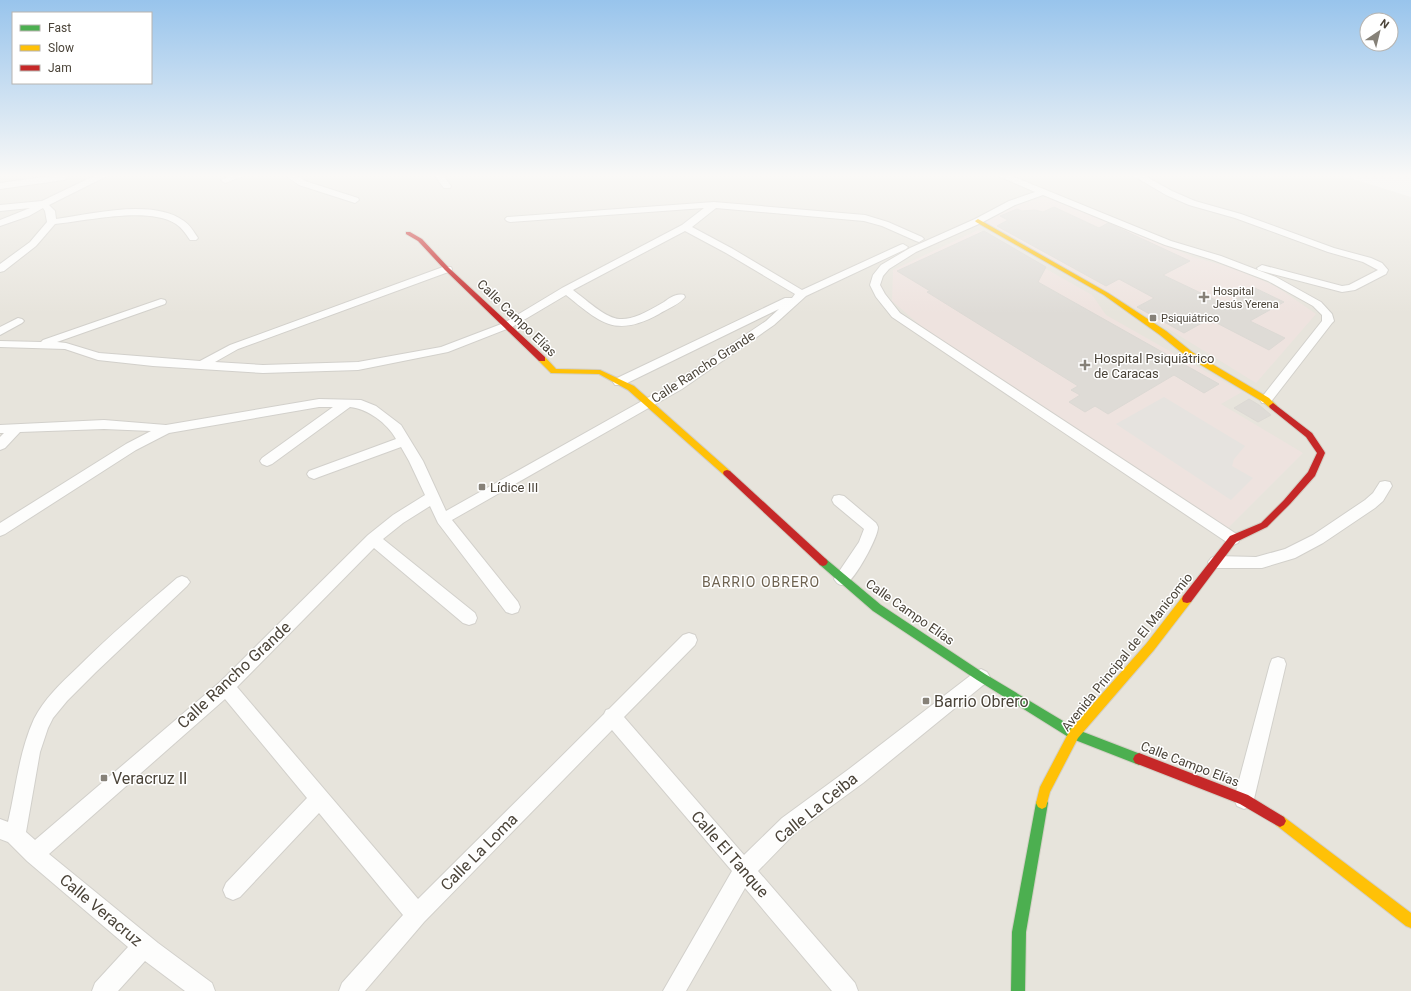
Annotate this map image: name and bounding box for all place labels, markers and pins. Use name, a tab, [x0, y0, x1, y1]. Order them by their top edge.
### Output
place label: Hospital Jesús Yerena	[1213, 285, 1279, 311]
marker: Hospital Jesús Yerena	[1198, 291, 1210, 303]
place label: Psiquiátrico	[1161, 312, 1219, 325]
marker: Psiquiátrico	[1148, 313, 1158, 323]
place label: Hospital Psiquiátrico de Caracas	[1094, 351, 1214, 381]
marker: Hospital Psiquiátrico de Caracas	[1079, 359, 1091, 371]
place label: Lídice III	[490, 480, 538, 495]
marker: Lídice III	[477, 482, 487, 492]
place label: Barrio Obrero	[934, 692, 1029, 711]
marker: Barrio Obrero	[921, 696, 931, 706]
place label: Veracruz II	[112, 769, 187, 788]
marker: Veracruz II	[99, 773, 109, 783]

